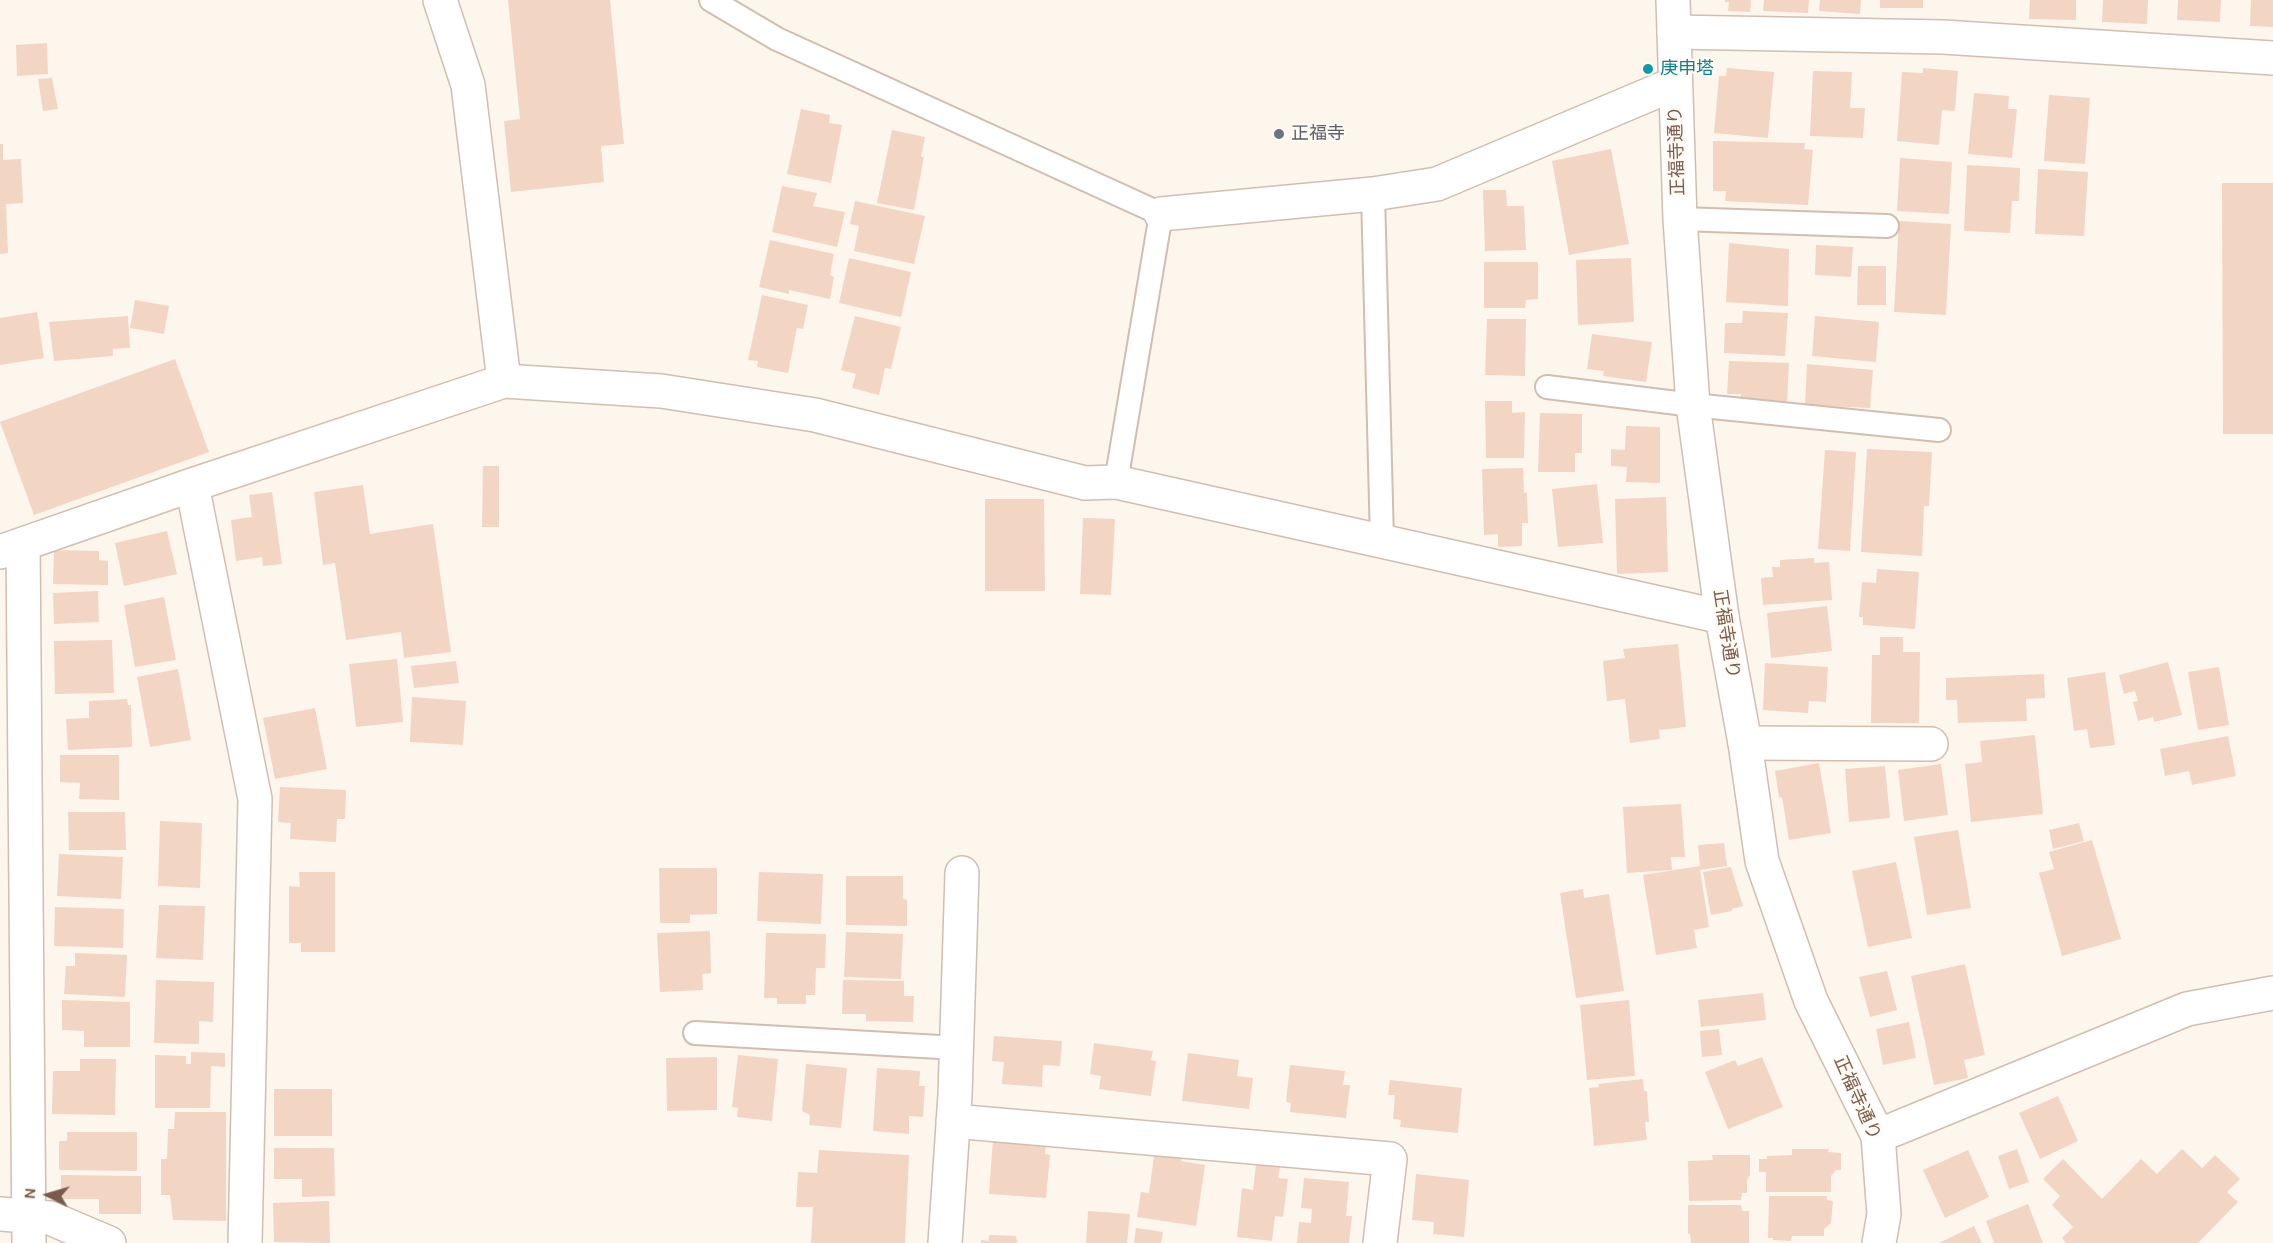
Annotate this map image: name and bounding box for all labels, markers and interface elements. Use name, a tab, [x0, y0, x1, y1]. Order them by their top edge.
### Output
place label: 庚申塔	[1660, 58, 1714, 80]
marker: 庚申塔	[1641, 62, 1655, 76]
street label: 正福寺通り	[1665, 106, 1689, 196]
place label: 正福寺	[1291, 123, 1345, 145]
marker: 正福寺	[1272, 127, 1286, 141]
street label: 正福寺通り	[1708, 588, 1744, 680]
street label: 正福寺通り	[1829, 1052, 1885, 1144]
north arrow	[18, 1165, 78, 1225]
text: N	[20, 1187, 40, 1200]

